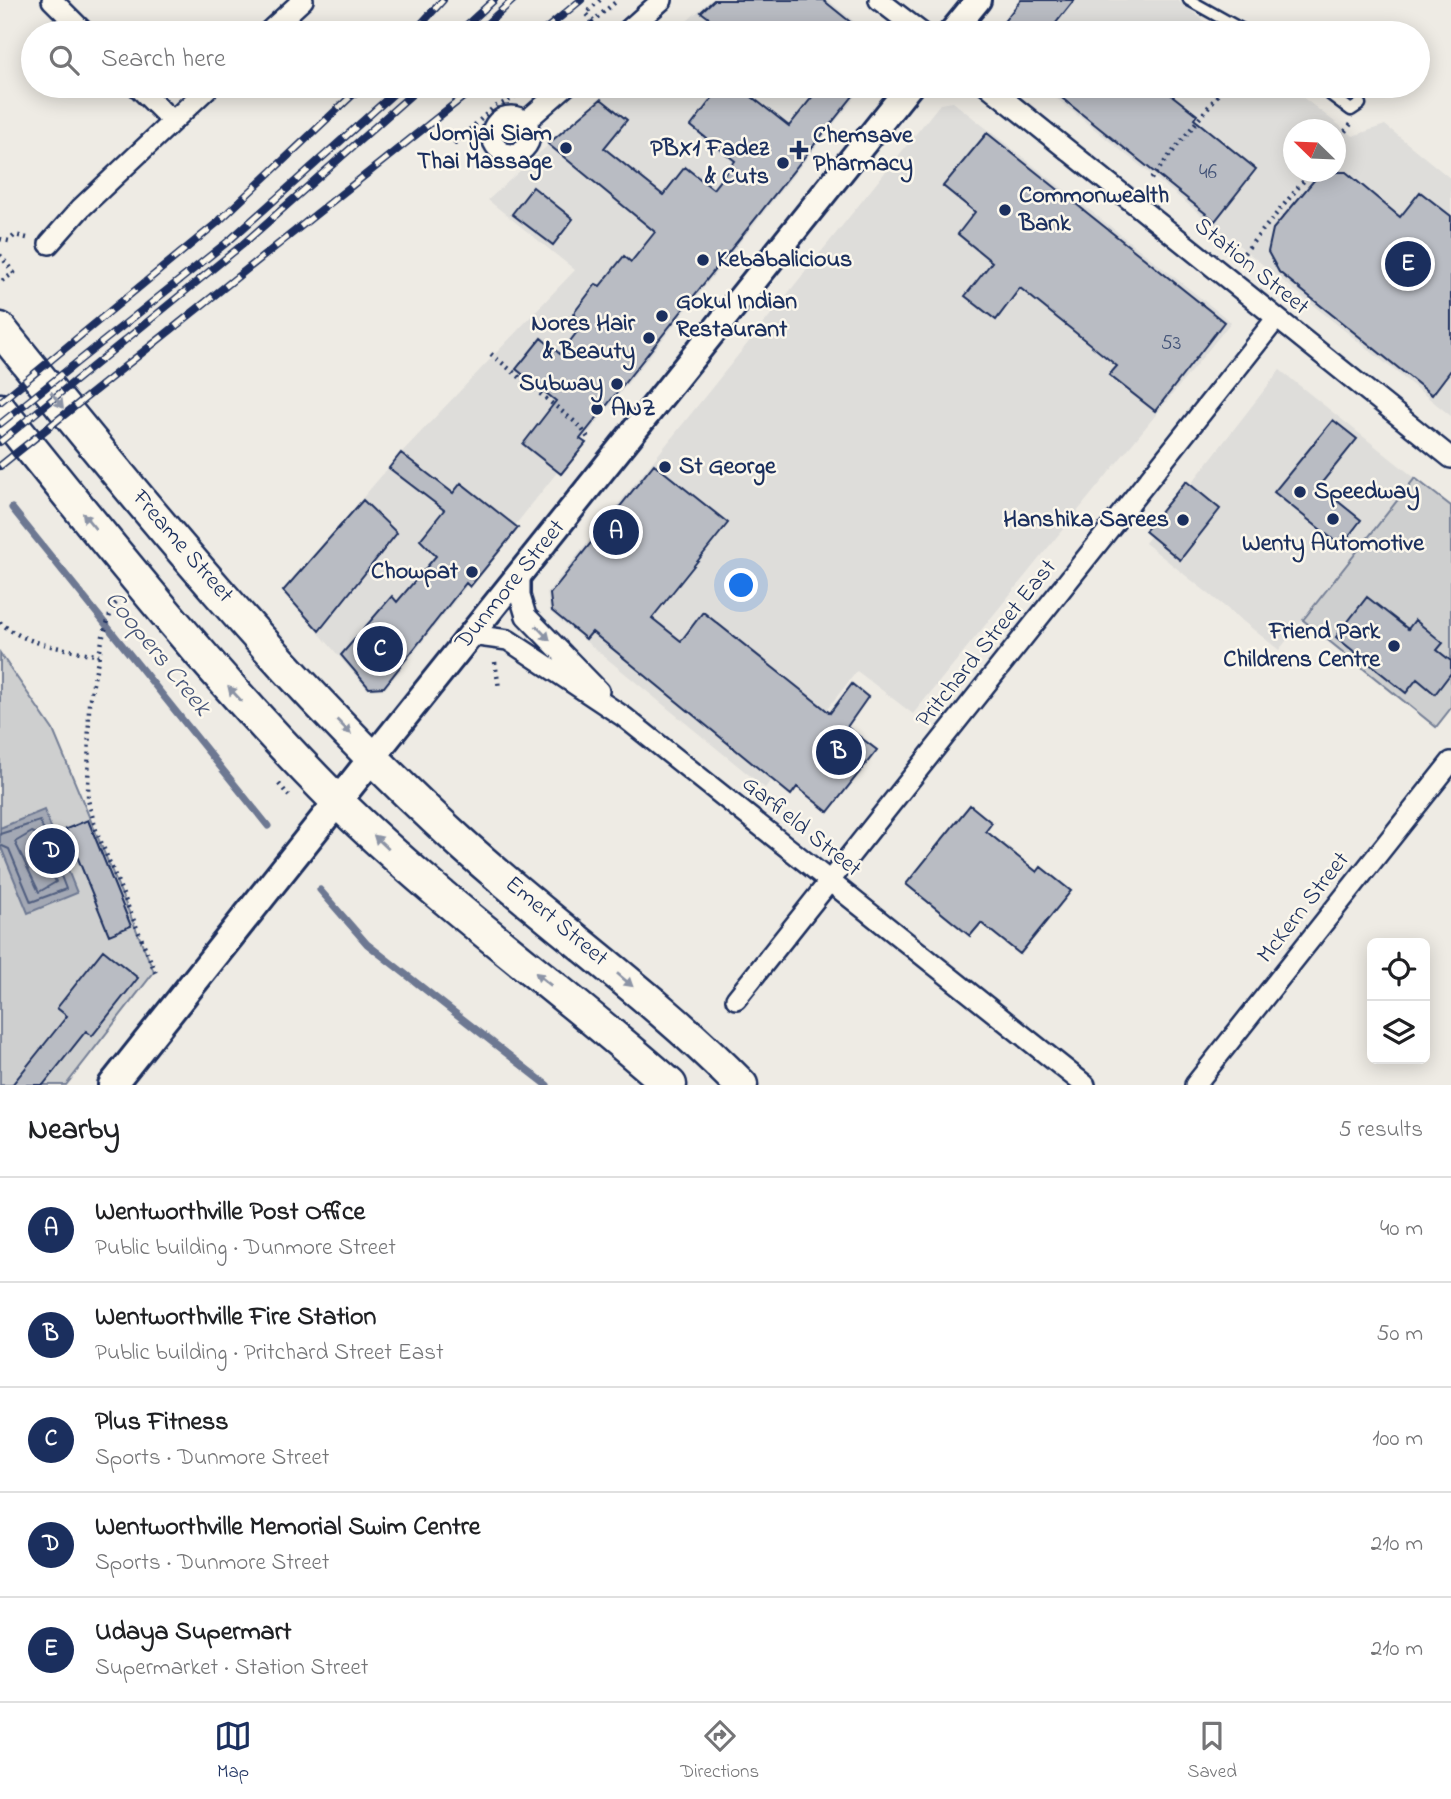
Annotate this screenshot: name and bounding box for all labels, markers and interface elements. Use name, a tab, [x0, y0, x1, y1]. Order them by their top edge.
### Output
search box	[21, 21, 1430, 98]
icon: search	[45, 41, 83, 79]
text: Search here	[101, 41, 226, 79]
place label: Jomjai Siam Thai Massage	[417, 117, 553, 181]
place label: Chemsave Pharmacy	[813, 119, 914, 183]
north arrow	[1283, 119, 1346, 182]
place label: PBX1 Fadez & Cuts	[650, 132, 770, 195]
marker: Jomjai Siam Thai Massage	[558, 140, 574, 156]
marker: Chemsave Pharmacy	[791, 142, 807, 158]
marker: PBX1 Fadez & Cuts	[775, 155, 791, 171]
house number: 46	[1199, 158, 1217, 188]
place label: Commonwealth Bank	[1018, 179, 1169, 242]
marker: Commonwealth Bank	[997, 202, 1013, 218]
street label: Station Street	[1186, 209, 1316, 325]
pin: E	[1385, 238, 1431, 290]
place label: Kebabalicious	[717, 243, 852, 278]
marker: Kebabalicious	[695, 252, 711, 268]
place label: Gokul Indian Restaurant	[676, 285, 797, 348]
place label: Nores Hair & Beauty	[531, 307, 636, 371]
marker: Gokul Indian Restaurant	[654, 308, 670, 324]
house number: 53	[1161, 329, 1181, 359]
marker: Nores Hair & Beauty	[641, 330, 657, 346]
place label: Subway	[519, 367, 603, 403]
marker: Subway	[609, 376, 625, 392]
one-way arrow	[50, 391, 65, 409]
place label: ANZ	[611, 392, 656, 427]
marker: ANZ	[589, 401, 605, 417]
place label: St George	[679, 450, 777, 486]
marker: St George	[657, 459, 673, 475]
place label: Speedway	[1314, 475, 1420, 511]
street label: Freame Street	[122, 482, 241, 612]
marker: Speedway	[1292, 484, 1308, 500]
place label: Hanshika Sarees	[1003, 503, 1169, 538]
pin: A	[593, 506, 639, 558]
marker: Wenty Automotive	[1325, 511, 1341, 527]
one-way arrow	[81, 512, 96, 530]
street label: Dunmore Street	[447, 512, 575, 659]
marker: Hanshika Sarees	[1175, 512, 1191, 528]
place label: Wenty Automotive	[1242, 527, 1425, 563]
street label: Pritchard Street East	[908, 552, 1066, 736]
place label: Chowpat	[371, 555, 459, 590]
marker: Chowpat	[464, 564, 480, 580]
your location	[724, 568, 758, 602]
water label: Coopers Creek	[94, 583, 221, 726]
place label: Friend Park Childrens Centre	[1223, 615, 1381, 678]
pin: C	[357, 623, 403, 675]
one-way arrow	[534, 625, 551, 642]
marker: Friend Park Childrens Centre	[1386, 638, 1402, 654]
one-way arrow	[227, 686, 244, 703]
one-way arrow	[335, 718, 351, 735]
pin: B	[816, 726, 862, 778]
street label: Garfield Street	[733, 768, 869, 886]
pin: D	[29, 825, 75, 877]
one-way arrow	[372, 834, 390, 850]
street label: McKern Street	[1249, 845, 1359, 971]
street label: Emert Street	[497, 868, 615, 976]
map controls	[1367, 938, 1430, 1064]
button: locate	[1367, 938, 1430, 1001]
one-way arrow	[534, 971, 552, 986]
one-way arrow	[615, 972, 633, 987]
button: layers	[1367, 1001, 1430, 1064]
text: Nearby	[28, 1109, 120, 1153]
text: 5 results	[1339, 1114, 1423, 1147]
text: Wentworthville Post Office	[95, 1194, 365, 1232]
text: A	[44, 1213, 58, 1246]
text: 40 m	[1380, 1213, 1423, 1246]
text: Public building · Dunmore Street	[95, 1232, 396, 1265]
text: Wentworthville Fire Station	[95, 1299, 376, 1337]
text: B	[43, 1318, 59, 1351]
text: 50 m	[1376, 1318, 1423, 1351]
text: Public building · Pritchard Street East	[95, 1337, 444, 1370]
text: Plus Fitness	[95, 1404, 229, 1442]
text: C	[45, 1423, 57, 1456]
text: 100 m	[1372, 1423, 1423, 1456]
text: Sports · Dunmore Street	[95, 1442, 329, 1475]
text: Wentworthville Memorial Swim Centre	[95, 1509, 480, 1547]
text: D	[43, 1528, 59, 1561]
text: 210 m	[1371, 1528, 1423, 1561]
text: Sports · Dunmore Street	[95, 1547, 329, 1580]
text: Udaya Supermart	[95, 1614, 291, 1652]
text: E	[44, 1633, 58, 1666]
text: 210 m	[1371, 1633, 1423, 1666]
text: Supermarket · Station Street	[95, 1652, 369, 1685]
tab: Map	[214, 1717, 252, 1786]
tab: Directions	[680, 1717, 759, 1786]
tab: Saved	[1187, 1717, 1237, 1786]

